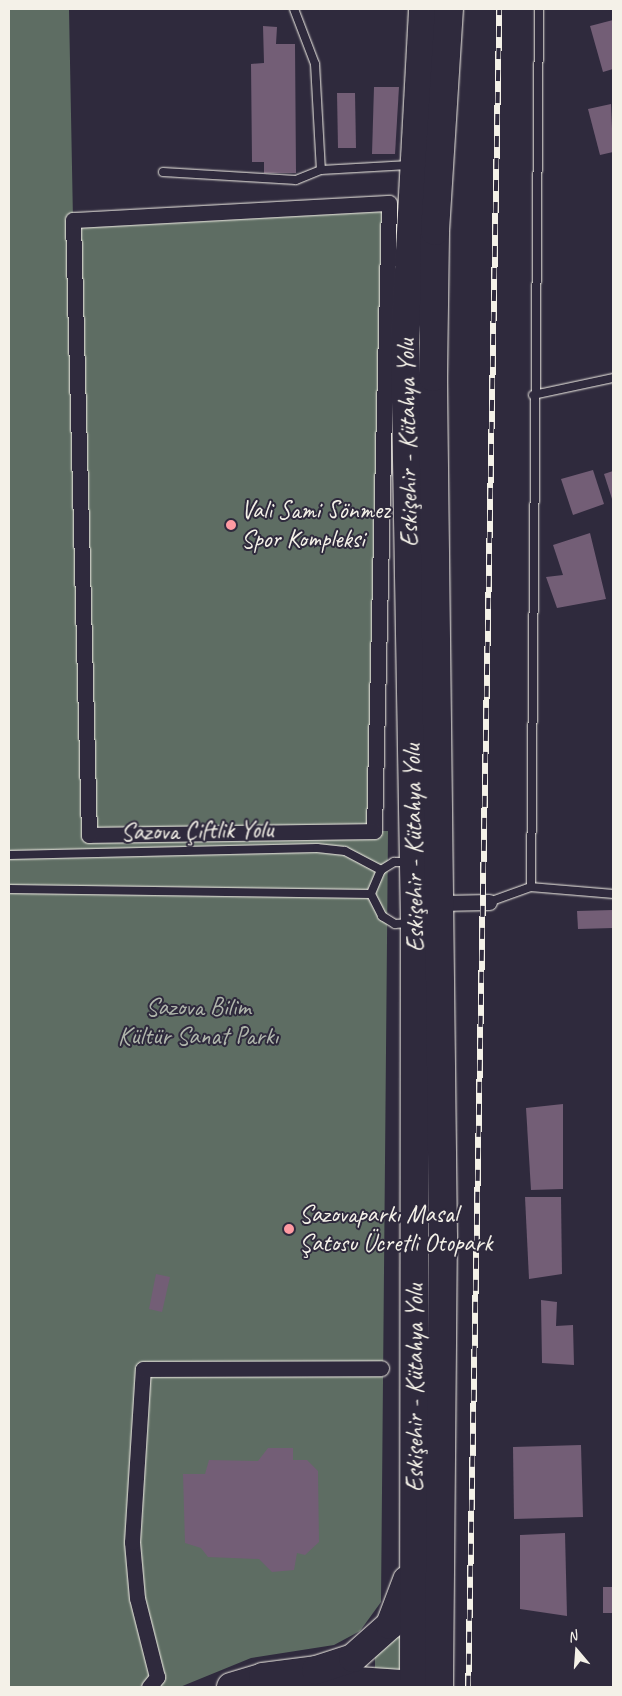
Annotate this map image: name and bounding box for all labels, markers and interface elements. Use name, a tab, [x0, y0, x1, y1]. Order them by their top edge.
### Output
street label: Eskişehir - Kütahya Yolu	[391, 339, 425, 547]
place label: Vali Sami Sönmez Spor Kompleksi	[241, 496, 389, 555]
marker: Vali Sami Sönmez Spor Kompleksi	[225, 519, 237, 531]
street label: Eskişehir - Kütahya Yolu	[397, 744, 431, 952]
street label: Sazova Çiftlik Yolu	[120, 815, 274, 847]
park label: Sazova Bilim Kültür Sanat Parkı	[117, 993, 279, 1052]
place label: Sazovaparkı Masal Şatosu Ücretli Otopark	[299, 1200, 492, 1259]
marker: Sazovaparkı Masal Şatosu Ücretli Otopark	[283, 1223, 295, 1235]
street label: Eskişehir - Kütahya Yolu	[400, 1284, 430, 1492]
north arrow	[552, 1626, 602, 1676]
text: N	[565, 1627, 579, 1646]

